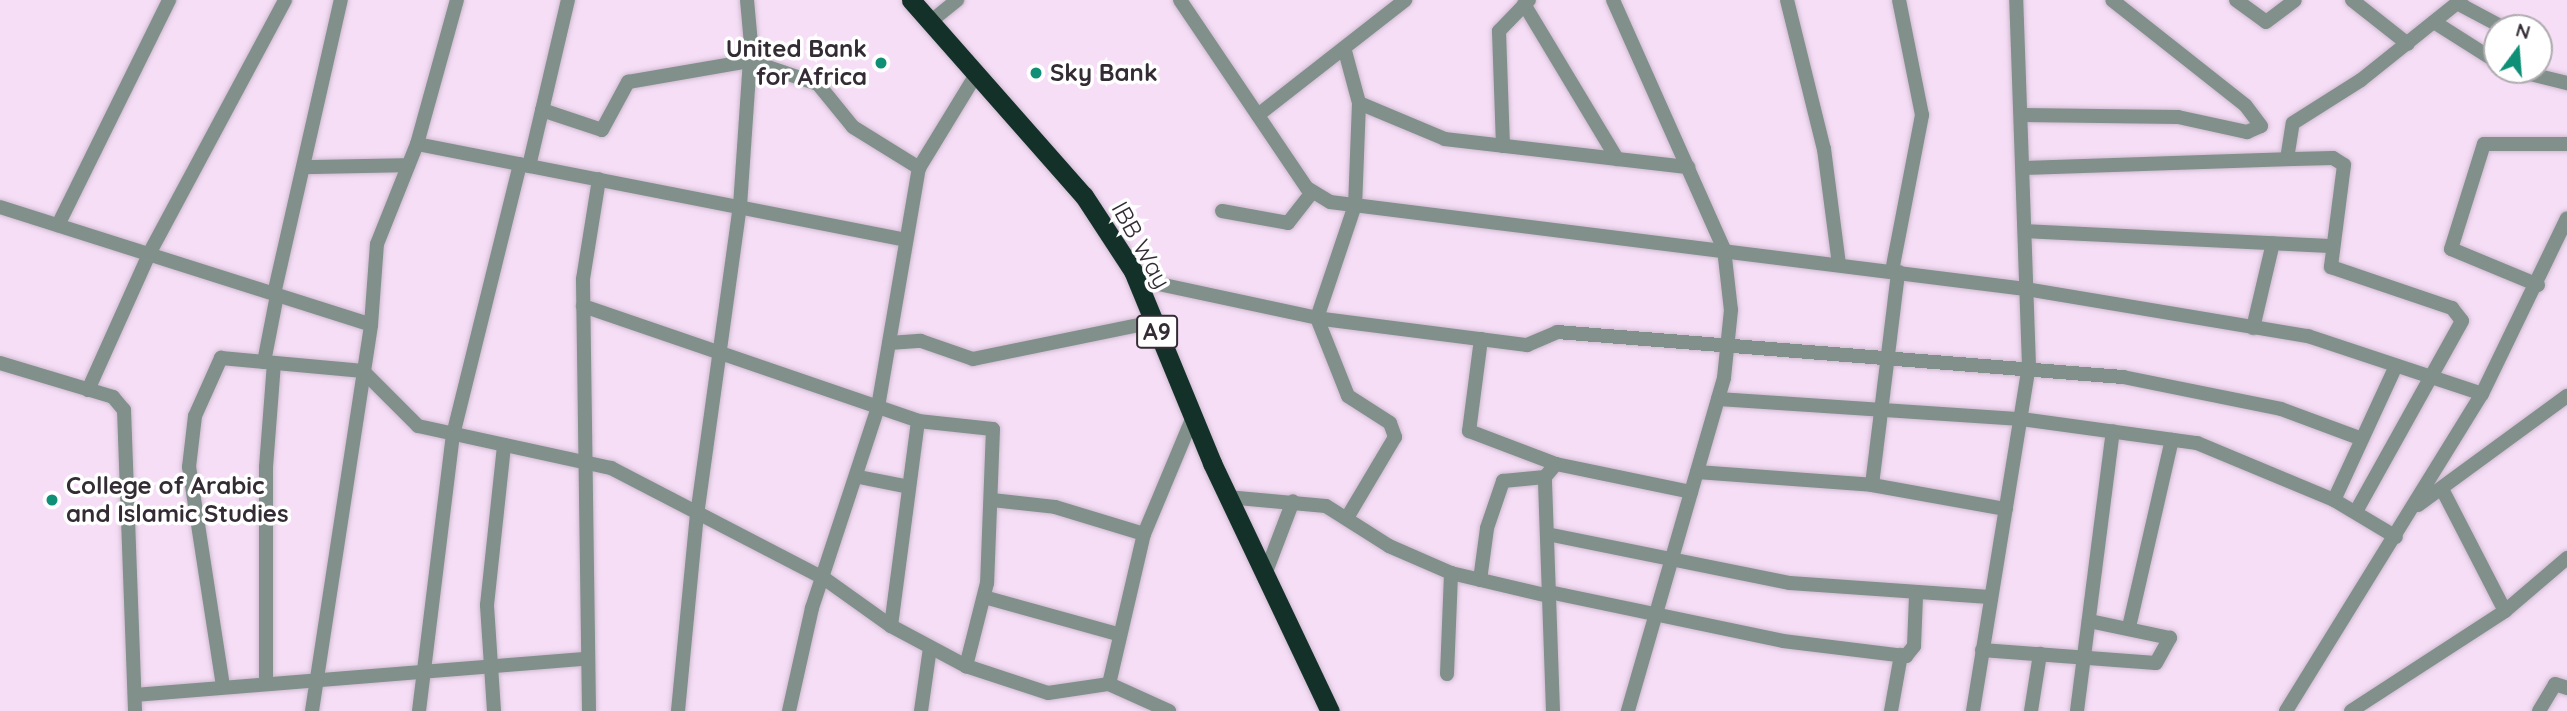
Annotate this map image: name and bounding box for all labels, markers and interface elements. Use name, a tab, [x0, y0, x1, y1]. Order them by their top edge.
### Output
north arrow	[2483, 14, 2553, 84]
text: N	[2513, 17, 2533, 44]
place label: United Bank for Africa	[726, 35, 867, 91]
marker: United Bank for Africa	[873, 55, 889, 71]
place label: Sky Bank	[1050, 59, 1158, 87]
marker: Sky Bank	[1028, 65, 1044, 81]
street label: IBB Way	[1105, 196, 1177, 294]
road number: A9	[1136, 312, 1178, 352]
place label: College of Arabic and Islamic Studies	[66, 472, 289, 528]
marker: College of Arabic and Islamic Studies	[44, 492, 60, 508]

